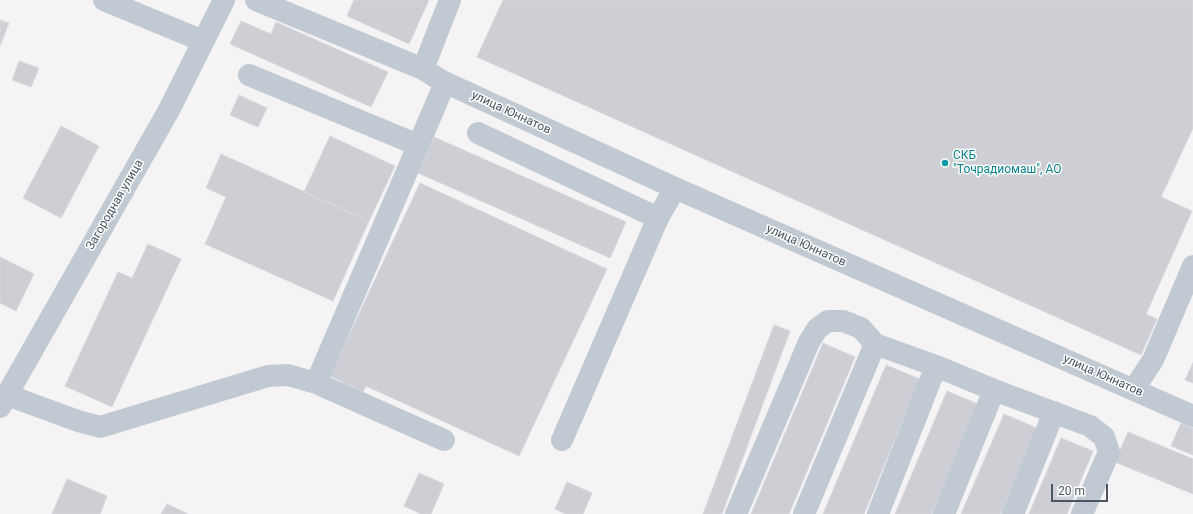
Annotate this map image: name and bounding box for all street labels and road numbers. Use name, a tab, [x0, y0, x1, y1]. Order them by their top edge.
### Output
street label: улица Юннатов	[469, 88, 553, 138]
street label: Загородная улица	[83, 157, 147, 253]
street label: улица Юннатов	[764, 222, 848, 270]
street label: улица Юннатов	[1061, 352, 1145, 400]

